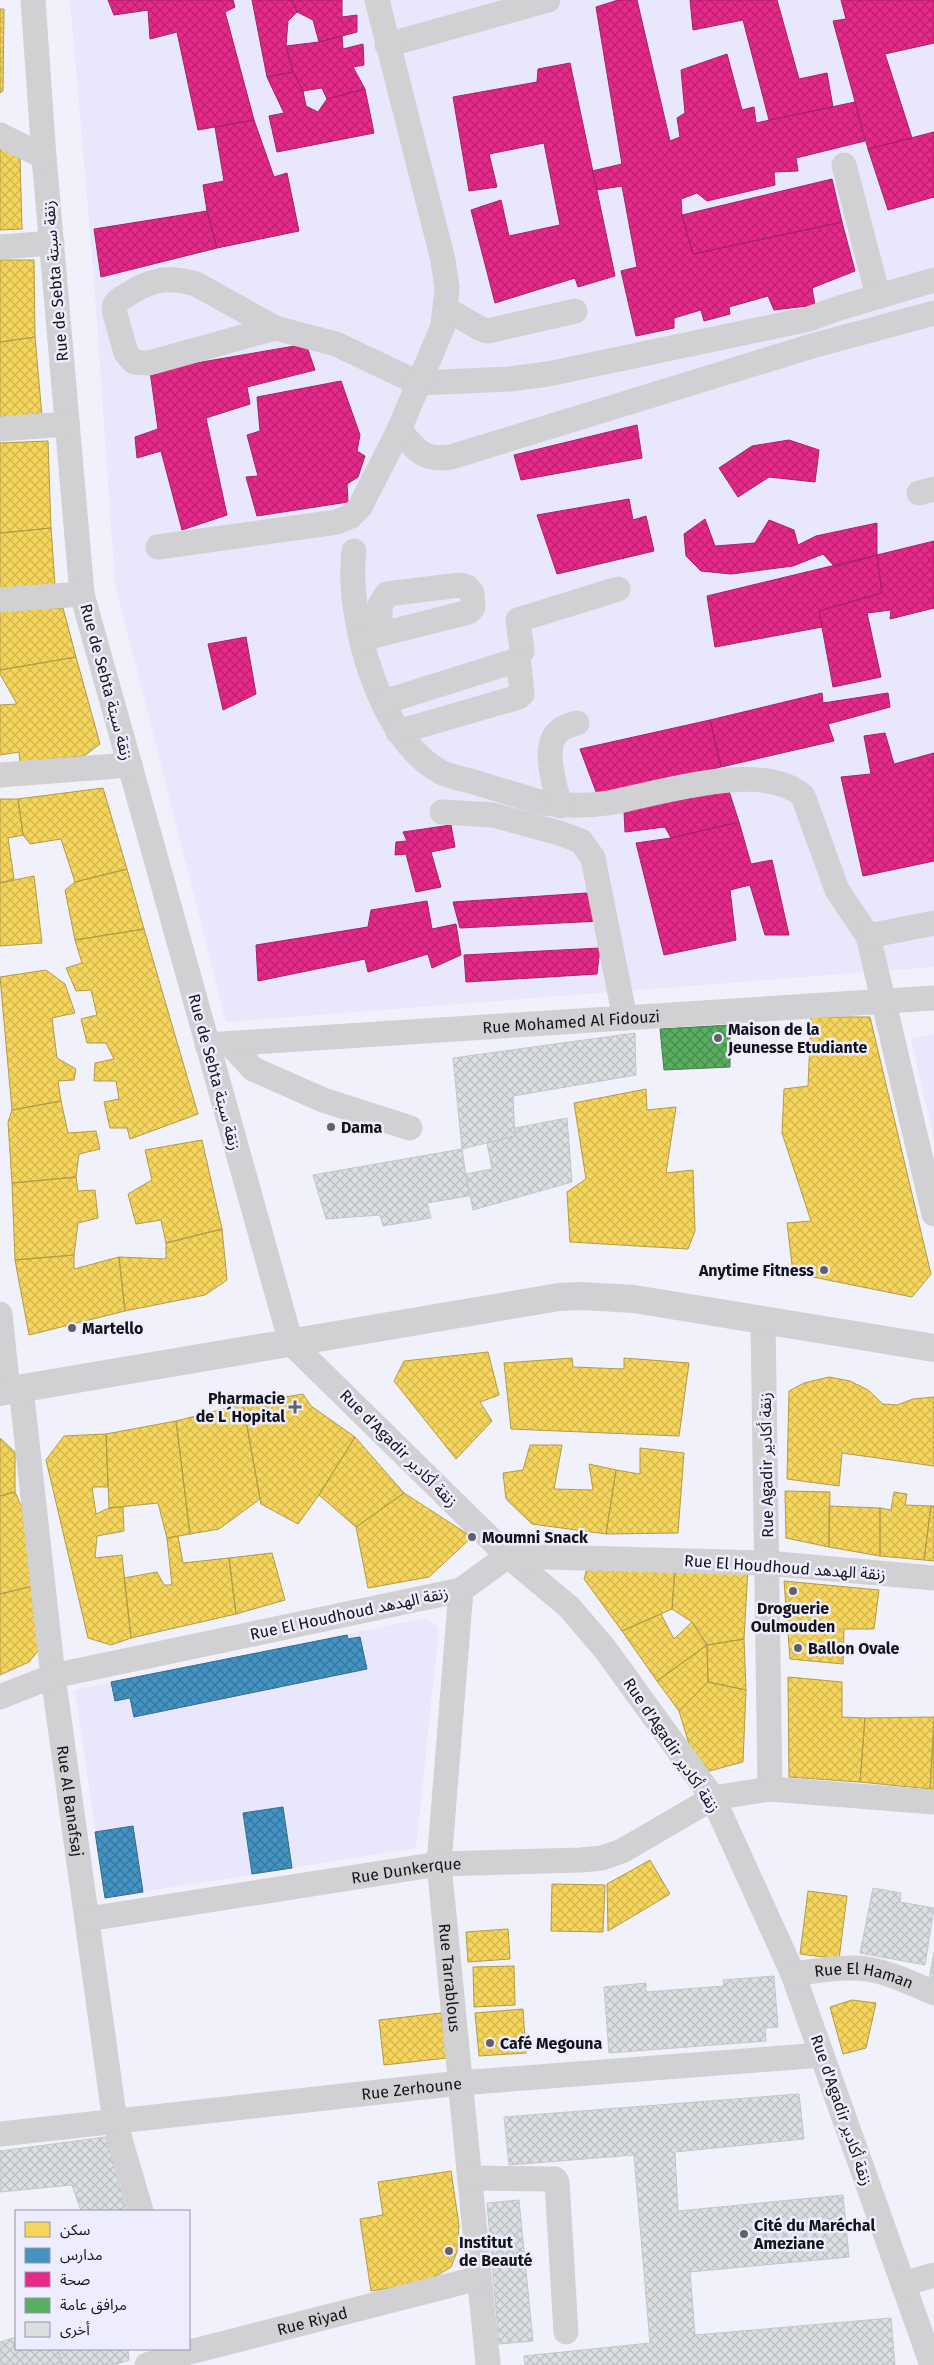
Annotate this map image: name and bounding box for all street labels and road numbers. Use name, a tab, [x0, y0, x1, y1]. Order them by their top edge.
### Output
street label: Rue de Sebta زنقة سبتة	[39, 200, 72, 362]
street label: Rue de Sebta زنقة سبتة	[76, 602, 137, 763]
street label: Rue de Sebta زنقة سبتة	[184, 992, 245, 1153]
street label: Rue Mohamed Al Fidouzi	[482, 1007, 661, 1037]
street label: Rue d'Agadir زنقة أكادير	[336, 1386, 461, 1511]
street label: Rue Agadir زنقة أكادير	[756, 1392, 777, 1538]
street label: Rue El Houdhoud زنقة الهدهد	[683, 1551, 886, 1584]
street label: Rue El Houdhoud زنقة الهدهد	[248, 1583, 450, 1644]
street label: Rue d'Agadir زنقة أكادير	[619, 1674, 724, 1816]
street label: Rue Al Banafsaj	[53, 1744, 87, 1858]
street label: Rue Dunkerque	[350, 1854, 462, 1888]
street label: Rue Tarrablous	[435, 1922, 464, 2033]
street label: Rue El Haman	[813, 1959, 916, 1993]
street label: Rue d'Agadir زنقة أكادير	[807, 2032, 876, 2188]
street label: Rue Zerhoune	[360, 2074, 463, 2104]
street label: Rue Riyad	[275, 2303, 350, 2339]

